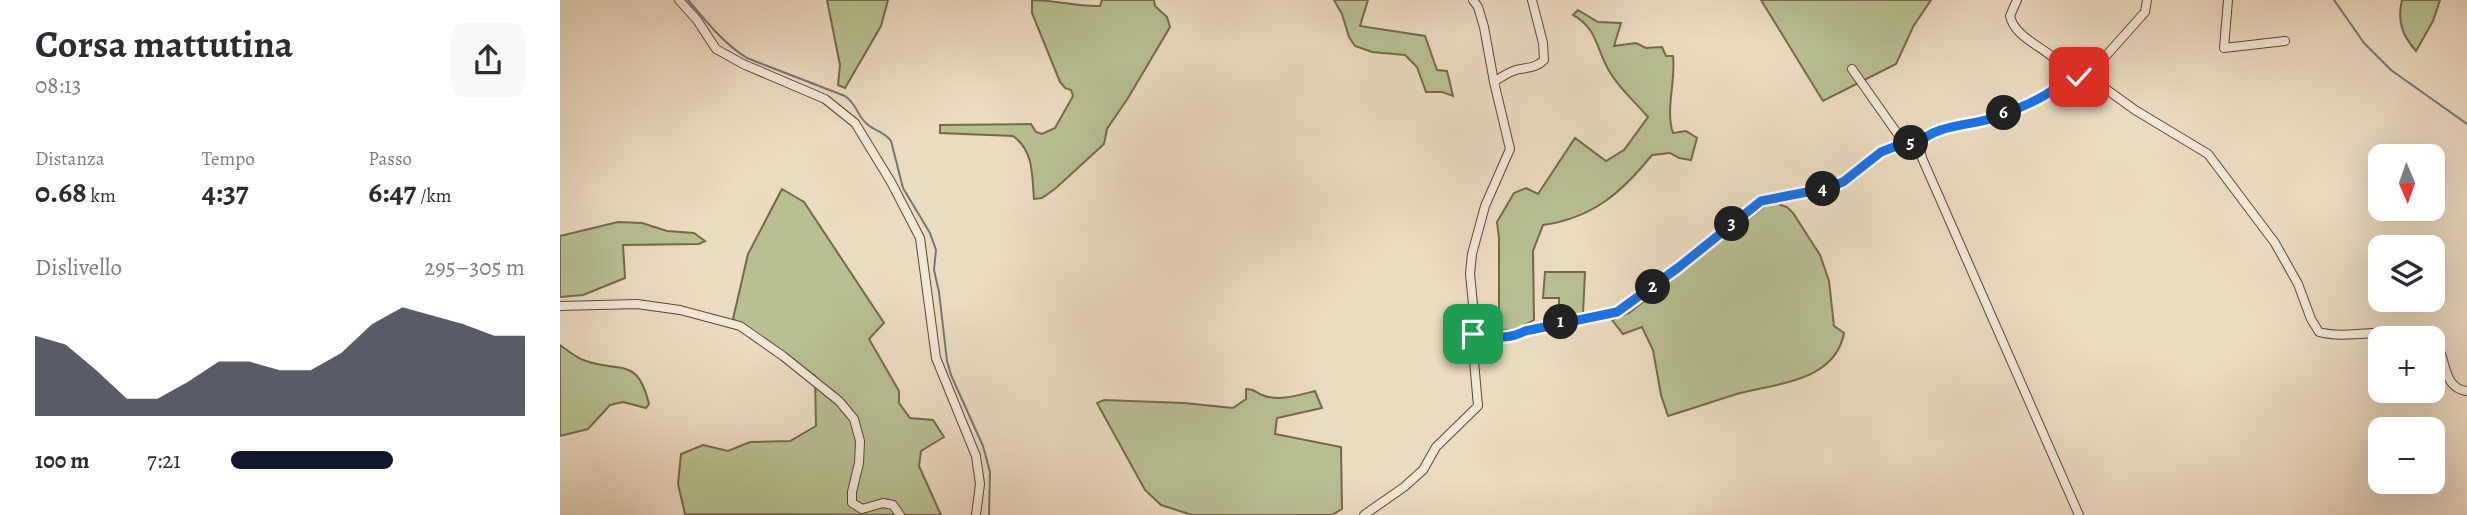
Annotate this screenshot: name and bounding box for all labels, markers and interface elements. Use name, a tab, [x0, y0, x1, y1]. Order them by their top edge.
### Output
text: Corsa mattutina	[35, 18, 293, 70]
button: share	[451, 23, 525, 97]
pin	[2049, 47, 2109, 107]
icon: check	[2060, 58, 2098, 96]
text: 08:13	[35, 70, 81, 101]
pin: 6	[1986, 96, 2022, 130]
text: 6	[1999, 99, 2008, 125]
pin: 5	[1894, 125, 1928, 160]
text: 5	[1906, 129, 1915, 155]
north arrow	[2368, 144, 2445, 220]
map controls	[2368, 144, 2445, 494]
text: Distanza	[35, 146, 104, 172]
text: Tempo	[202, 146, 255, 172]
text: Passo	[368, 146, 412, 172]
text: 0.68	[35, 172, 87, 212]
text: 4:37	[202, 172, 249, 212]
text: 6:47	[368, 172, 416, 212]
pin: 4	[1806, 172, 1840, 206]
text: 4	[1818, 175, 1827, 201]
text: km	[87, 183, 116, 209]
text: /km	[416, 183, 452, 209]
pin: 3	[1714, 206, 1750, 242]
text: 3	[1727, 210, 1736, 236]
button: layers	[2368, 235, 2445, 312]
text: Dislivello	[35, 252, 122, 283]
text: 295–305 m	[424, 252, 525, 283]
pin: 2	[1636, 270, 1670, 304]
text: 2	[1648, 273, 1657, 299]
pin	[1443, 304, 1503, 364]
pin: 1	[1544, 304, 1578, 340]
text: 1	[1557, 308, 1564, 334]
icon: arrive	[1454, 315, 1492, 353]
button: +	[2368, 326, 2445, 403]
button: −	[2368, 417, 2445, 494]
text: 100 m	[35, 445, 90, 476]
text: 7:21	[147, 445, 181, 476]

